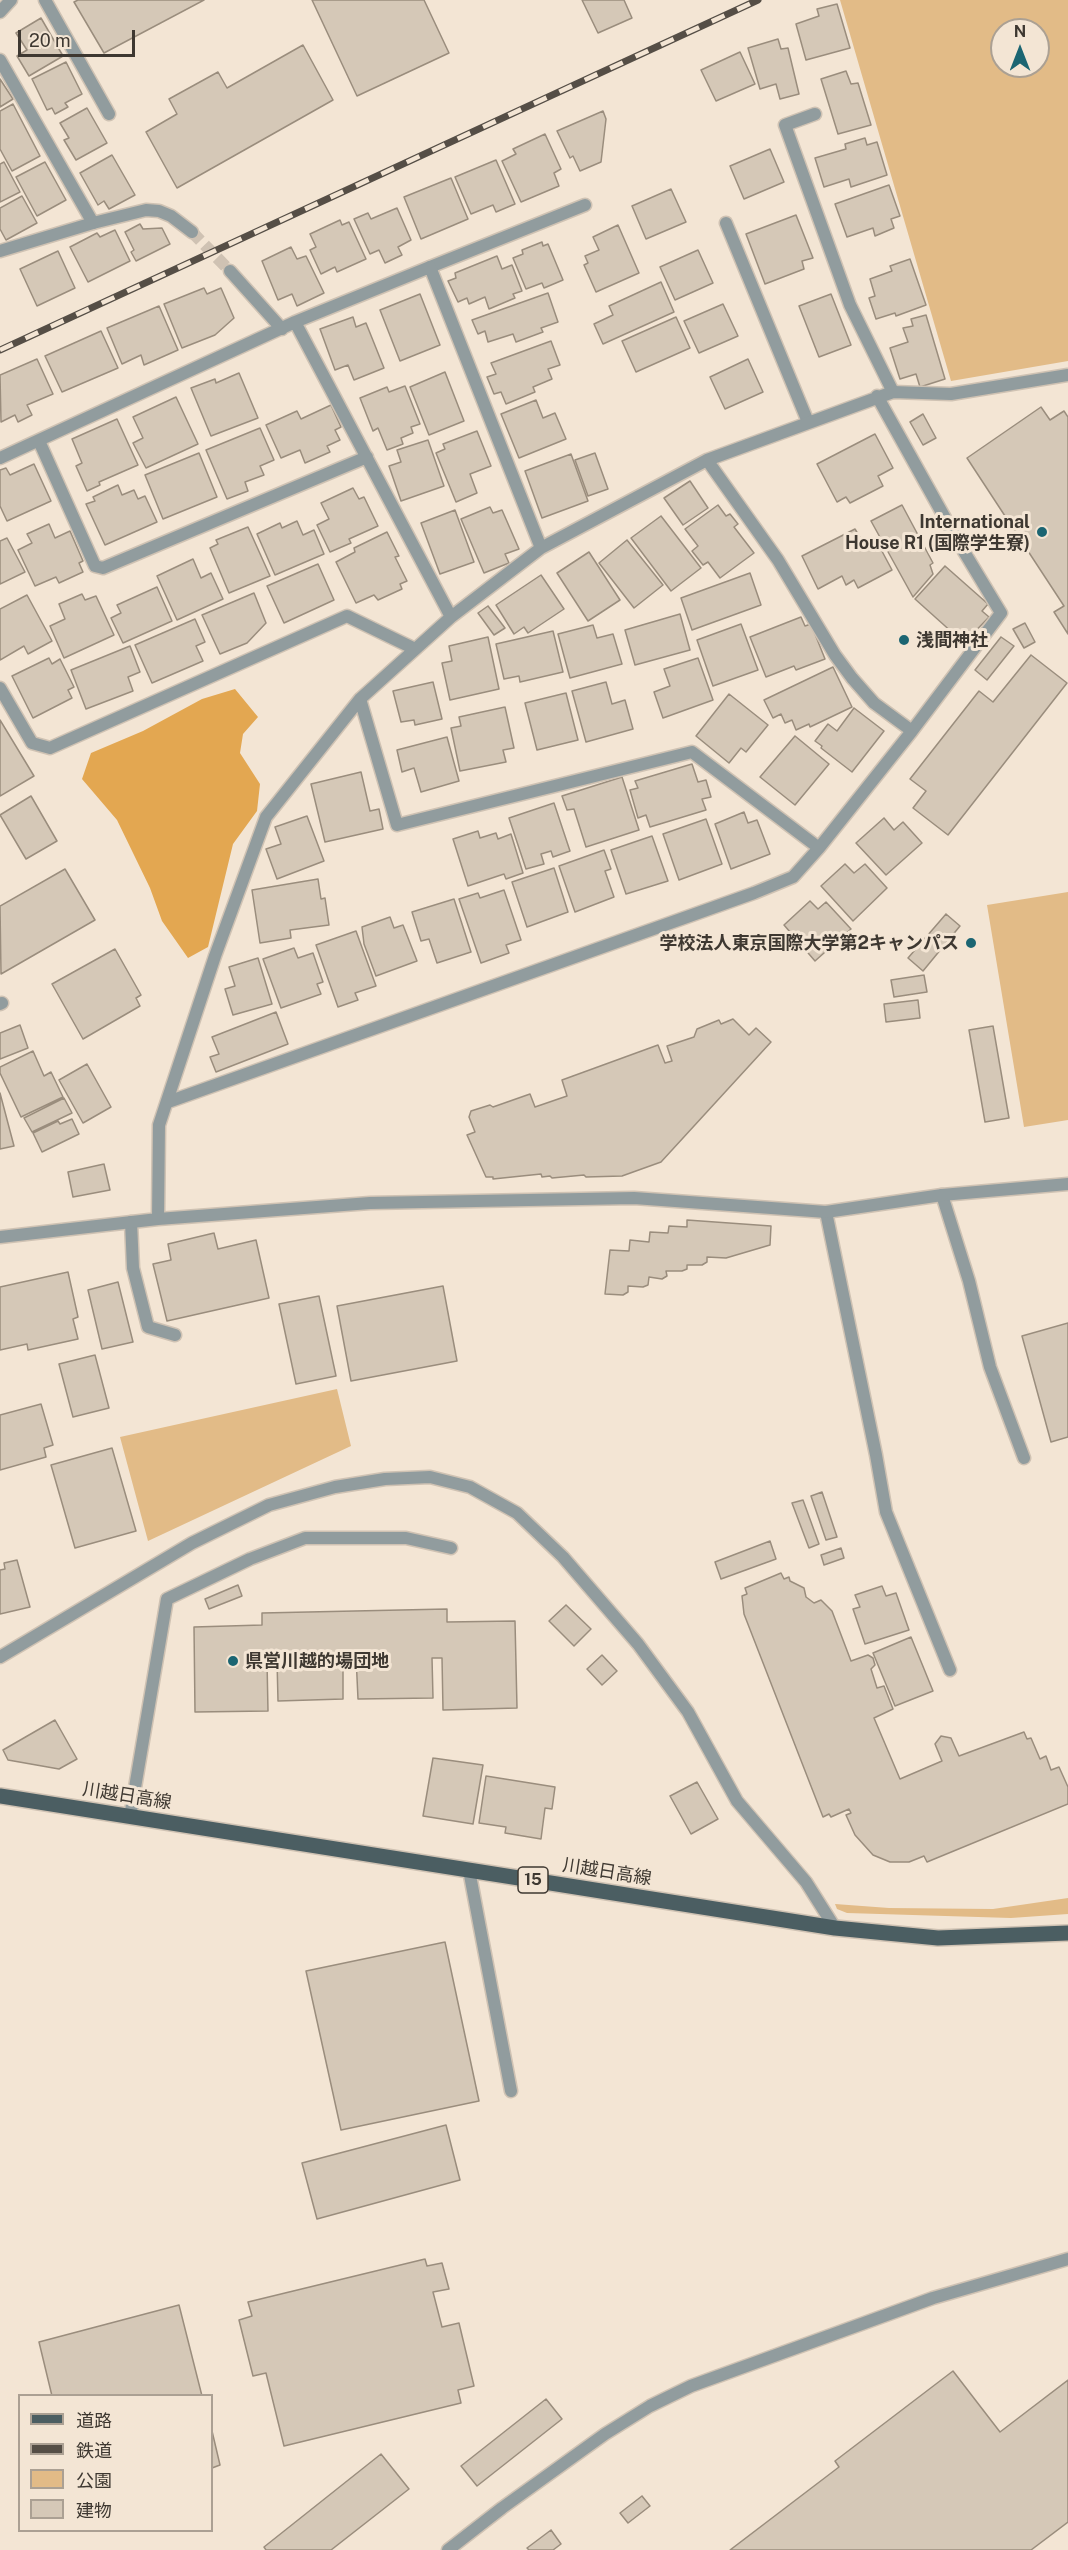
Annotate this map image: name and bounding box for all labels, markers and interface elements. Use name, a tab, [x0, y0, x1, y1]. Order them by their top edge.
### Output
scale bar	[21, 18, 138, 56]
north arrow	[990, 18, 1050, 78]
text: N	[1014, 22, 1026, 41]
text: 20 m	[29, 30, 71, 51]
place label: International House R1 (国際学生寮)	[845, 511, 1030, 554]
marker: International House R1 (国際学生寮)	[1035, 525, 1049, 539]
place label: 浅間神社	[916, 629, 988, 651]
marker: 浅間神社	[897, 633, 911, 647]
place label: 学校法人東京国際大学第2キャンパス	[660, 932, 959, 954]
marker: 学校法人東京国際大学第2キャンパス	[964, 936, 978, 950]
place label: 県営川越的場団地	[245, 1650, 389, 1672]
marker: 県営川越的場団地	[226, 1654, 240, 1668]
street label: 川越日高線	[81, 1778, 173, 1814]
street label: 川越日高線	[561, 1854, 653, 1890]
road number: 15	[518, 1867, 548, 1893]
legend	[18, 2394, 213, 2532]
text: 道路	[76, 2410, 112, 2431]
text: 鉄道	[76, 2440, 112, 2461]
text: 公園	[76, 2470, 112, 2491]
text: 建物	[76, 2500, 112, 2521]

